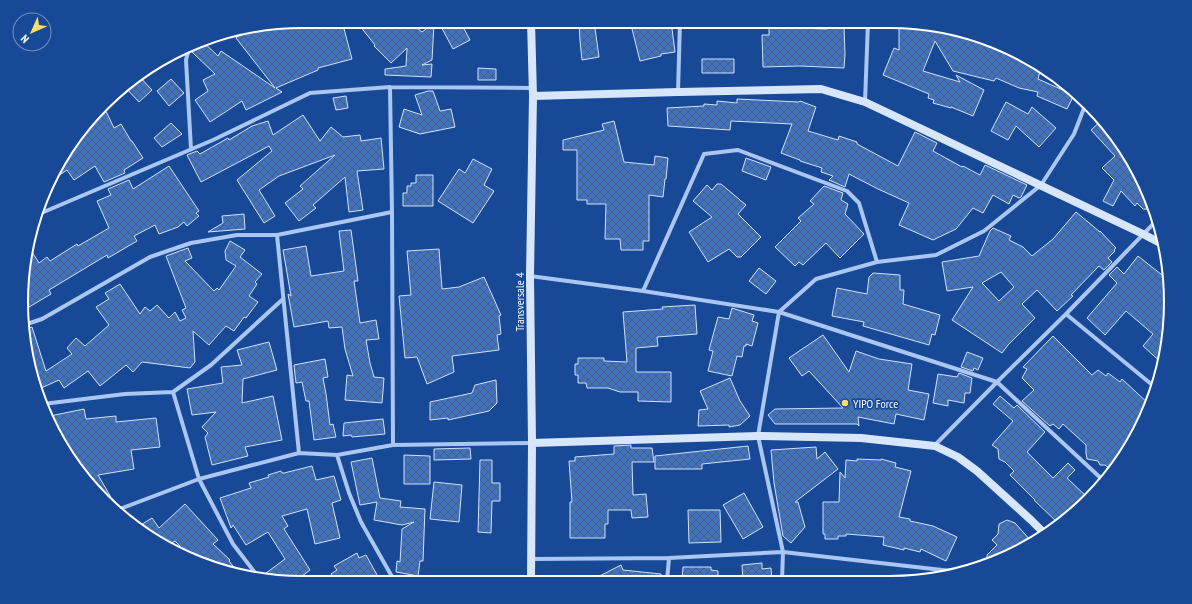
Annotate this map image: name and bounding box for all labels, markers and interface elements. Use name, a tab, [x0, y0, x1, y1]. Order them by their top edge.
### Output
north arrow	[12, 12, 52, 52]
text: N	[18, 32, 32, 46]
street label: Transversale 4	[512, 272, 527, 332]
place label: YIPO Force	[853, 396, 898, 411]
marker: YIPO Force	[840, 398, 850, 408]

